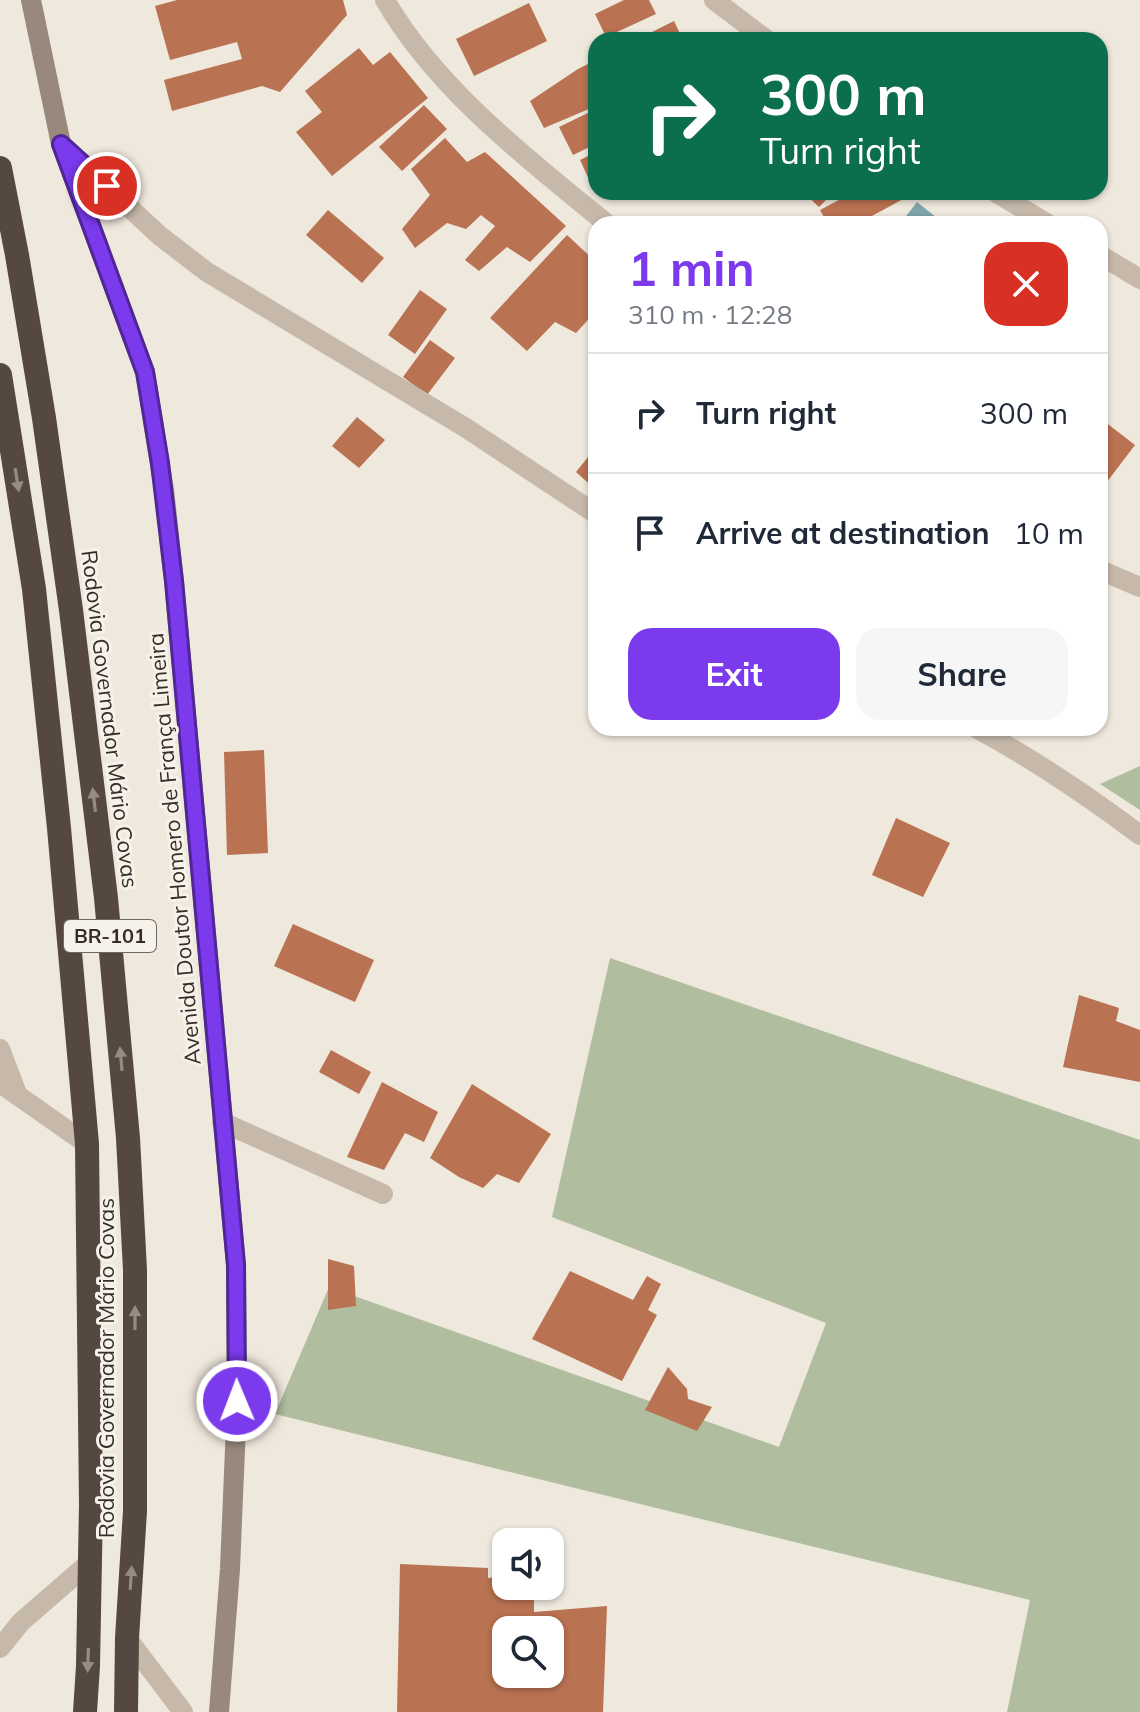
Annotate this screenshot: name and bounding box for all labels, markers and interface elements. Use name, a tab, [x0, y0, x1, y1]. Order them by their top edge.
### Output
text: 300 m	[760, 59, 927, 129]
icon: right	[628, 64, 732, 168]
text: Turn right	[760, 128, 921, 173]
pin	[73, 152, 141, 220]
icon: arrive	[85, 164, 129, 208]
text: 1 min	[628, 238, 755, 298]
button: close	[984, 242, 1068, 326]
text: 310 m · 12:28	[628, 298, 792, 331]
icon: right	[628, 391, 672, 435]
text: Turn right	[696, 394, 836, 432]
text: 300 m	[980, 394, 1068, 432]
one-way arrow	[11, 467, 23, 492]
icon: arrive	[628, 511, 672, 555]
text: Arrive at destination	[696, 514, 990, 552]
text: 10 m	[1014, 514, 1084, 552]
street label: Rodovia Governador Mário Covas	[75, 548, 145, 890]
button: Exit	[628, 628, 840, 720]
button: Share	[856, 628, 1068, 720]
street label: Avenida Doutor Homero de França Limeira	[141, 632, 207, 1066]
one-way arrow	[87, 787, 100, 812]
road number: BR-101	[64, 920, 156, 952]
one-way arrow	[114, 1046, 127, 1071]
street label: Rodovia Governador Mário Covas	[92, 1198, 120, 1538]
one-way arrow	[129, 1305, 141, 1330]
position arrow	[195, 1359, 279, 1443]
map controls	[492, 1528, 564, 1688]
button: sound	[492, 1528, 564, 1600]
one-way arrow	[125, 1565, 138, 1590]
button: search	[492, 1616, 564, 1688]
one-way arrow	[82, 1648, 95, 1673]

